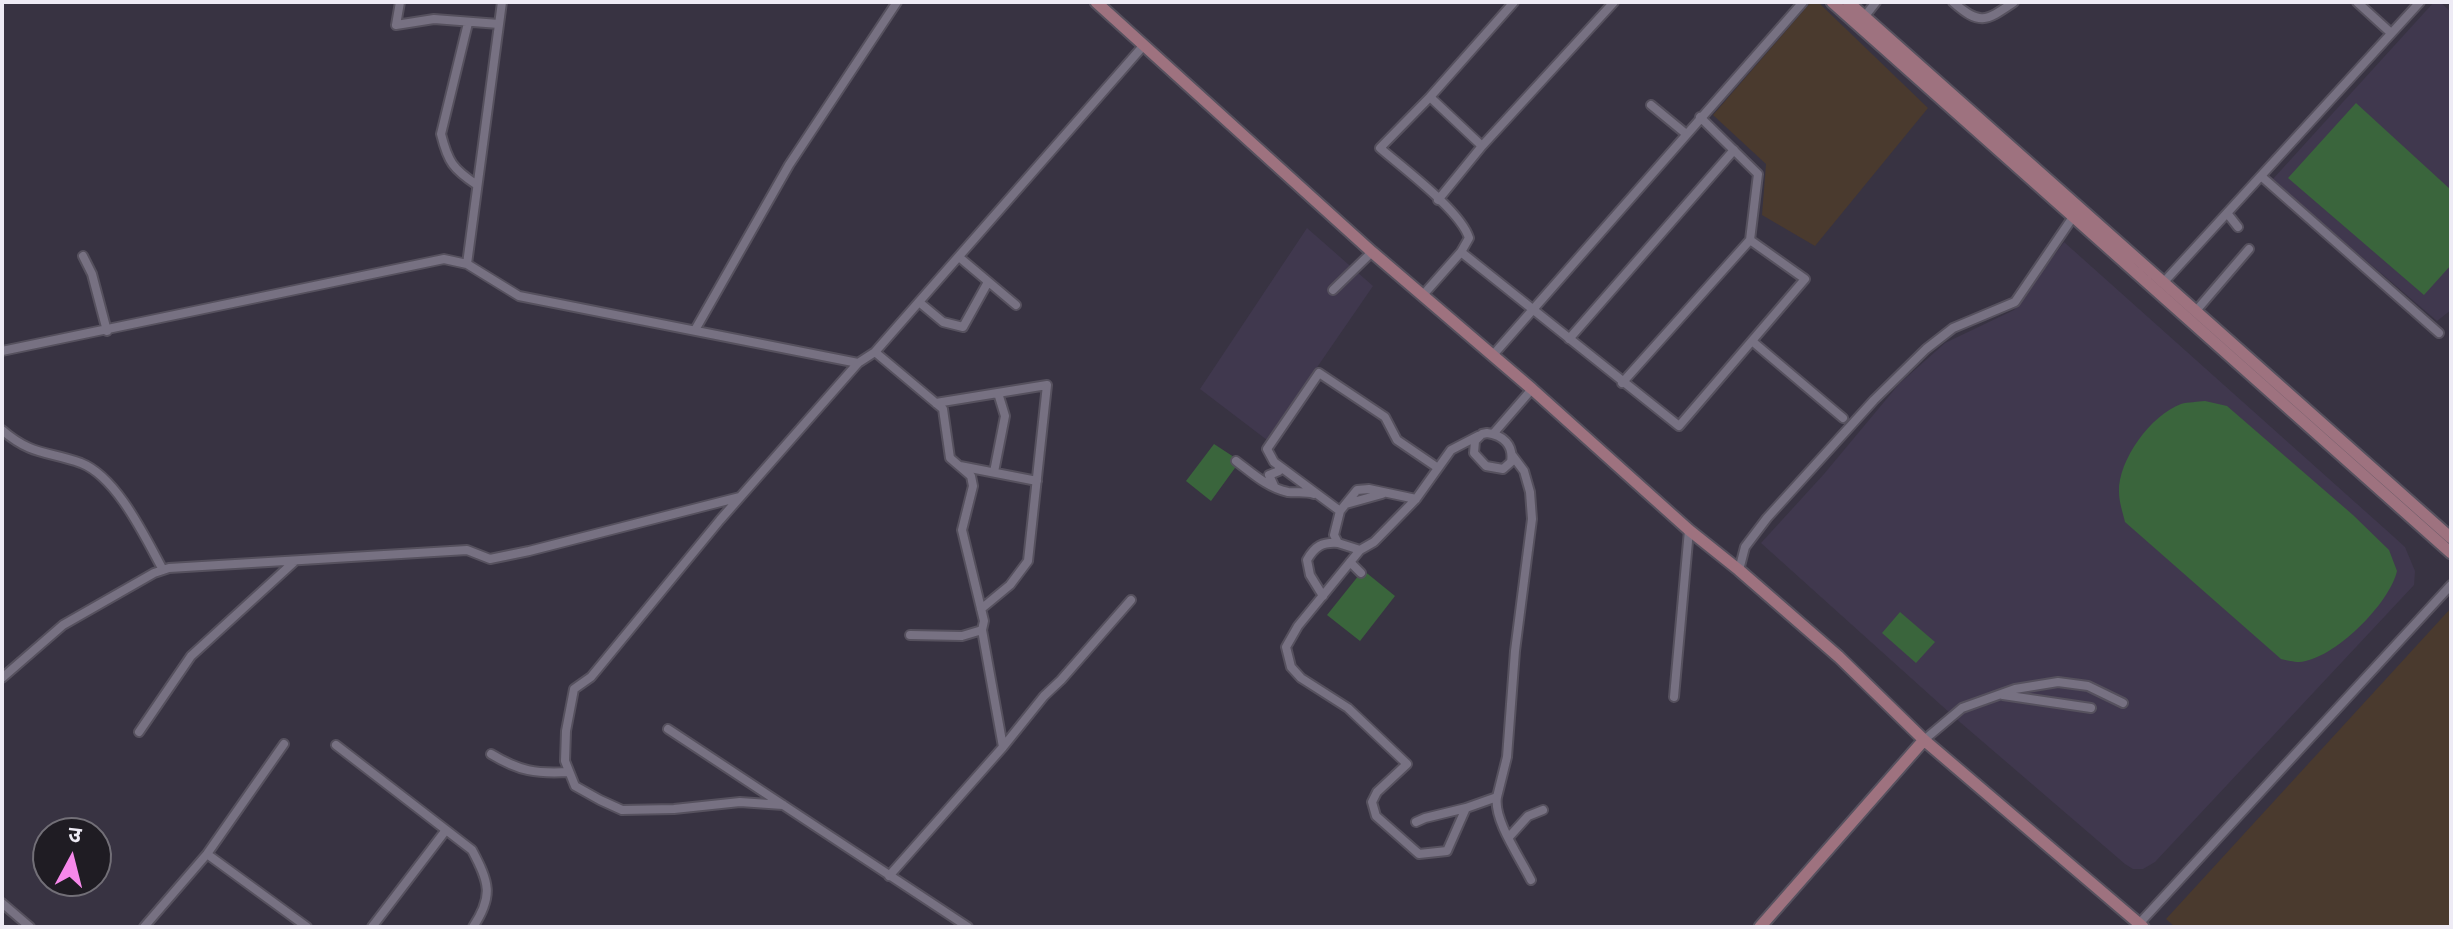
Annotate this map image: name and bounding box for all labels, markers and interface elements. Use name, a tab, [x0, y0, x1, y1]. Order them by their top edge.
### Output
north arrow	[32, 817, 112, 897]
text: उ	[67, 823, 82, 847]

